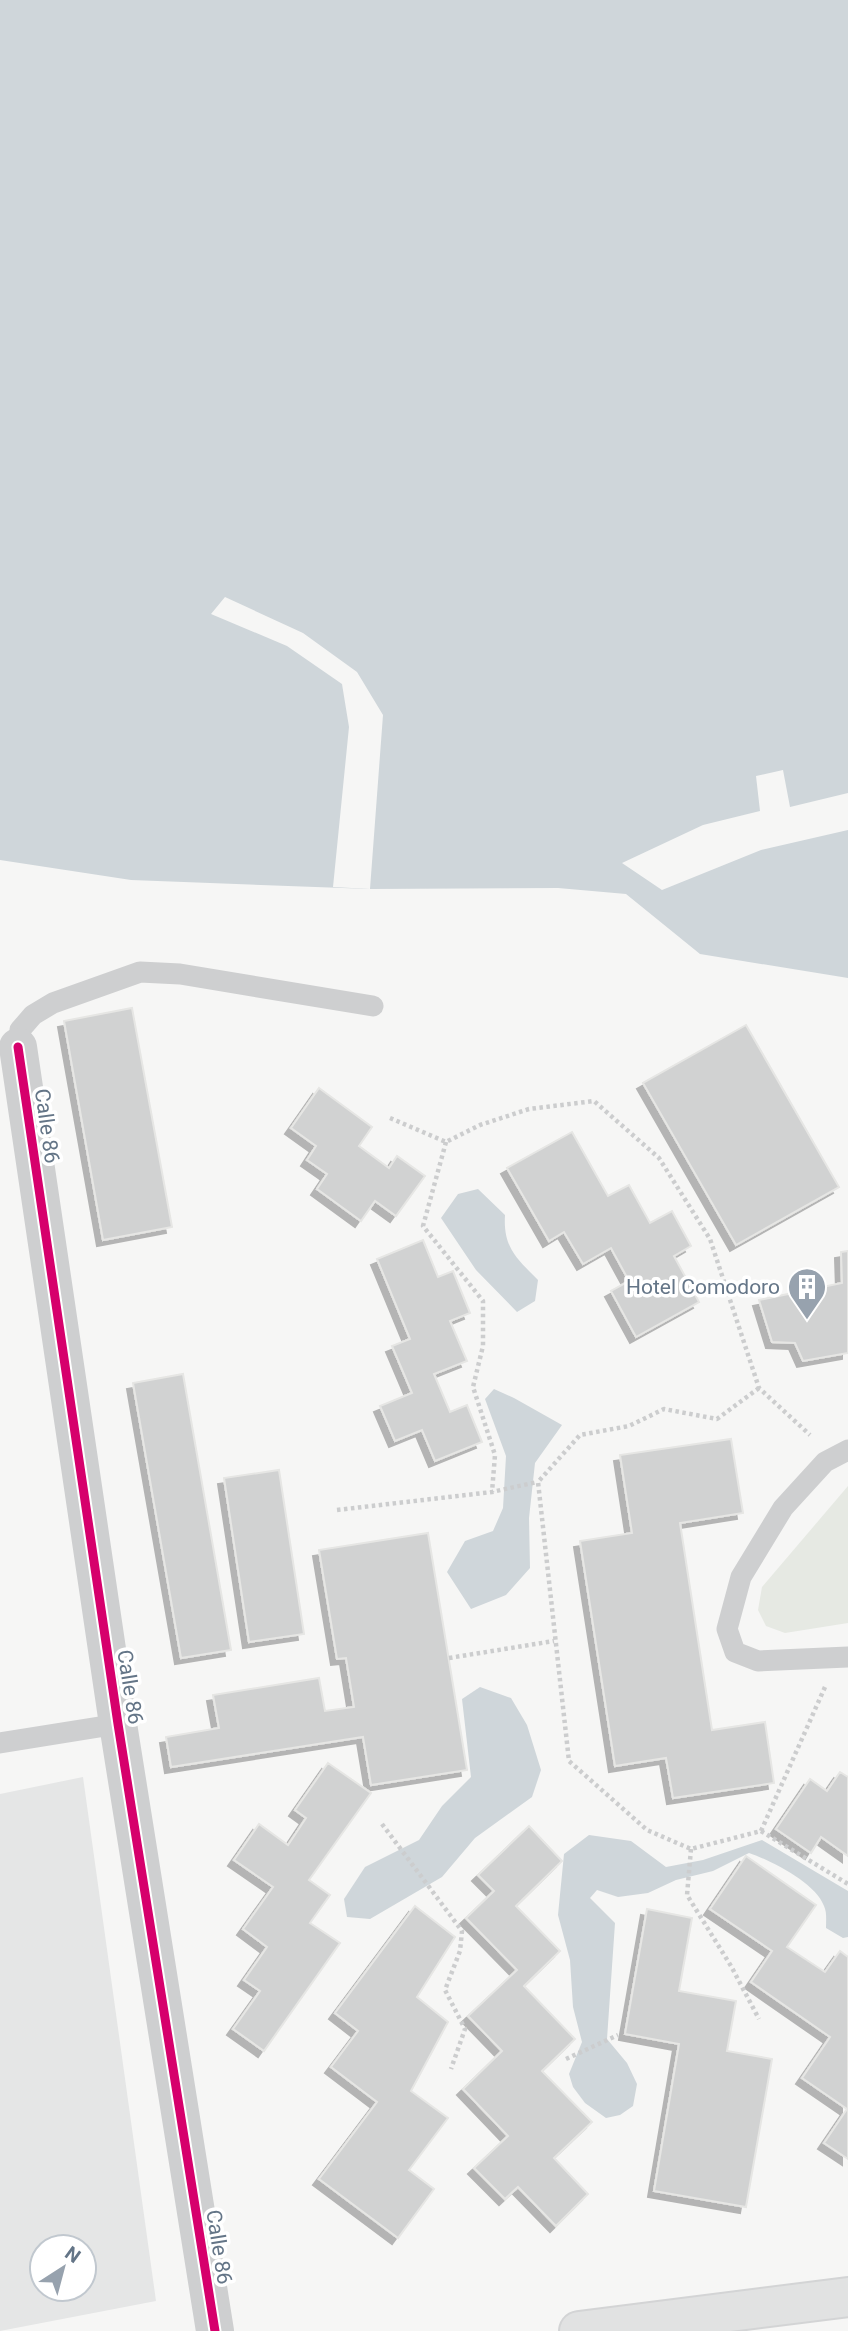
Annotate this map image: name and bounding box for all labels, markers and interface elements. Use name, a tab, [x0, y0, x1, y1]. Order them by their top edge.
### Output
street label: Calle 86	[30, 1087, 64, 1165]
building icon: Hotel Comodoro	[786, 1266, 828, 1321]
place label: Hotel Comodoro	[626, 1275, 780, 1299]
street label: Calle 86	[112, 1648, 148, 1726]
street label: Calle 86	[201, 2208, 237, 2286]
north arrow	[28, 2233, 98, 2303]
text: N	[61, 2241, 85, 2268]

